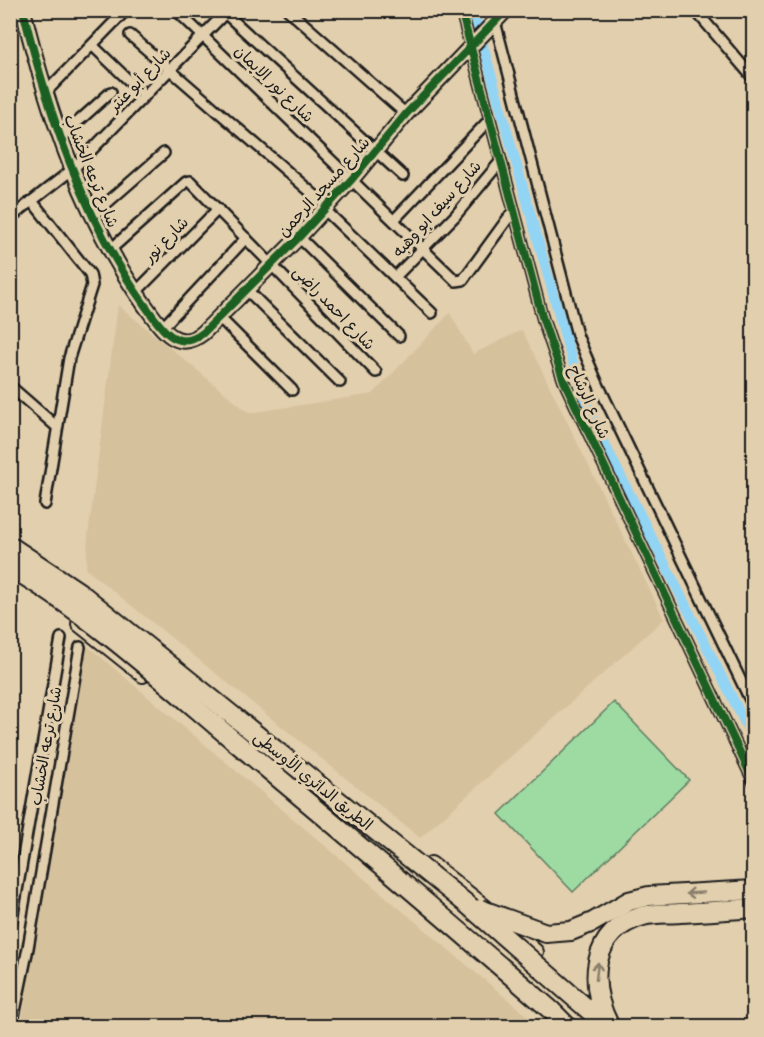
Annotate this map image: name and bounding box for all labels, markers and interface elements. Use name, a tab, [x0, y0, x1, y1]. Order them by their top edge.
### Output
street label: شارع نور الايمان	[229, 41, 318, 128]
street label: شارع أبو عنتر	[103, 44, 176, 118]
street label: شارع ترعه الخشاب	[58, 111, 123, 231]
street label: شارع مسجد الرحمن	[274, 133, 375, 242]
street label: شارع سيف ابو وهبه	[388, 156, 486, 262]
street label: شارع نور	[138, 213, 194, 269]
street label: شارع احمد راضى	[288, 262, 379, 355]
street label: شارع الرشاح	[563, 362, 614, 443]
street label: شارع ترعه الخشاب	[26, 685, 67, 807]
street label: الطريق الدائري الأوسطى	[249, 726, 377, 836]
one-way arrow	[686, 888, 706, 899]
one-way arrow	[592, 962, 603, 981]

